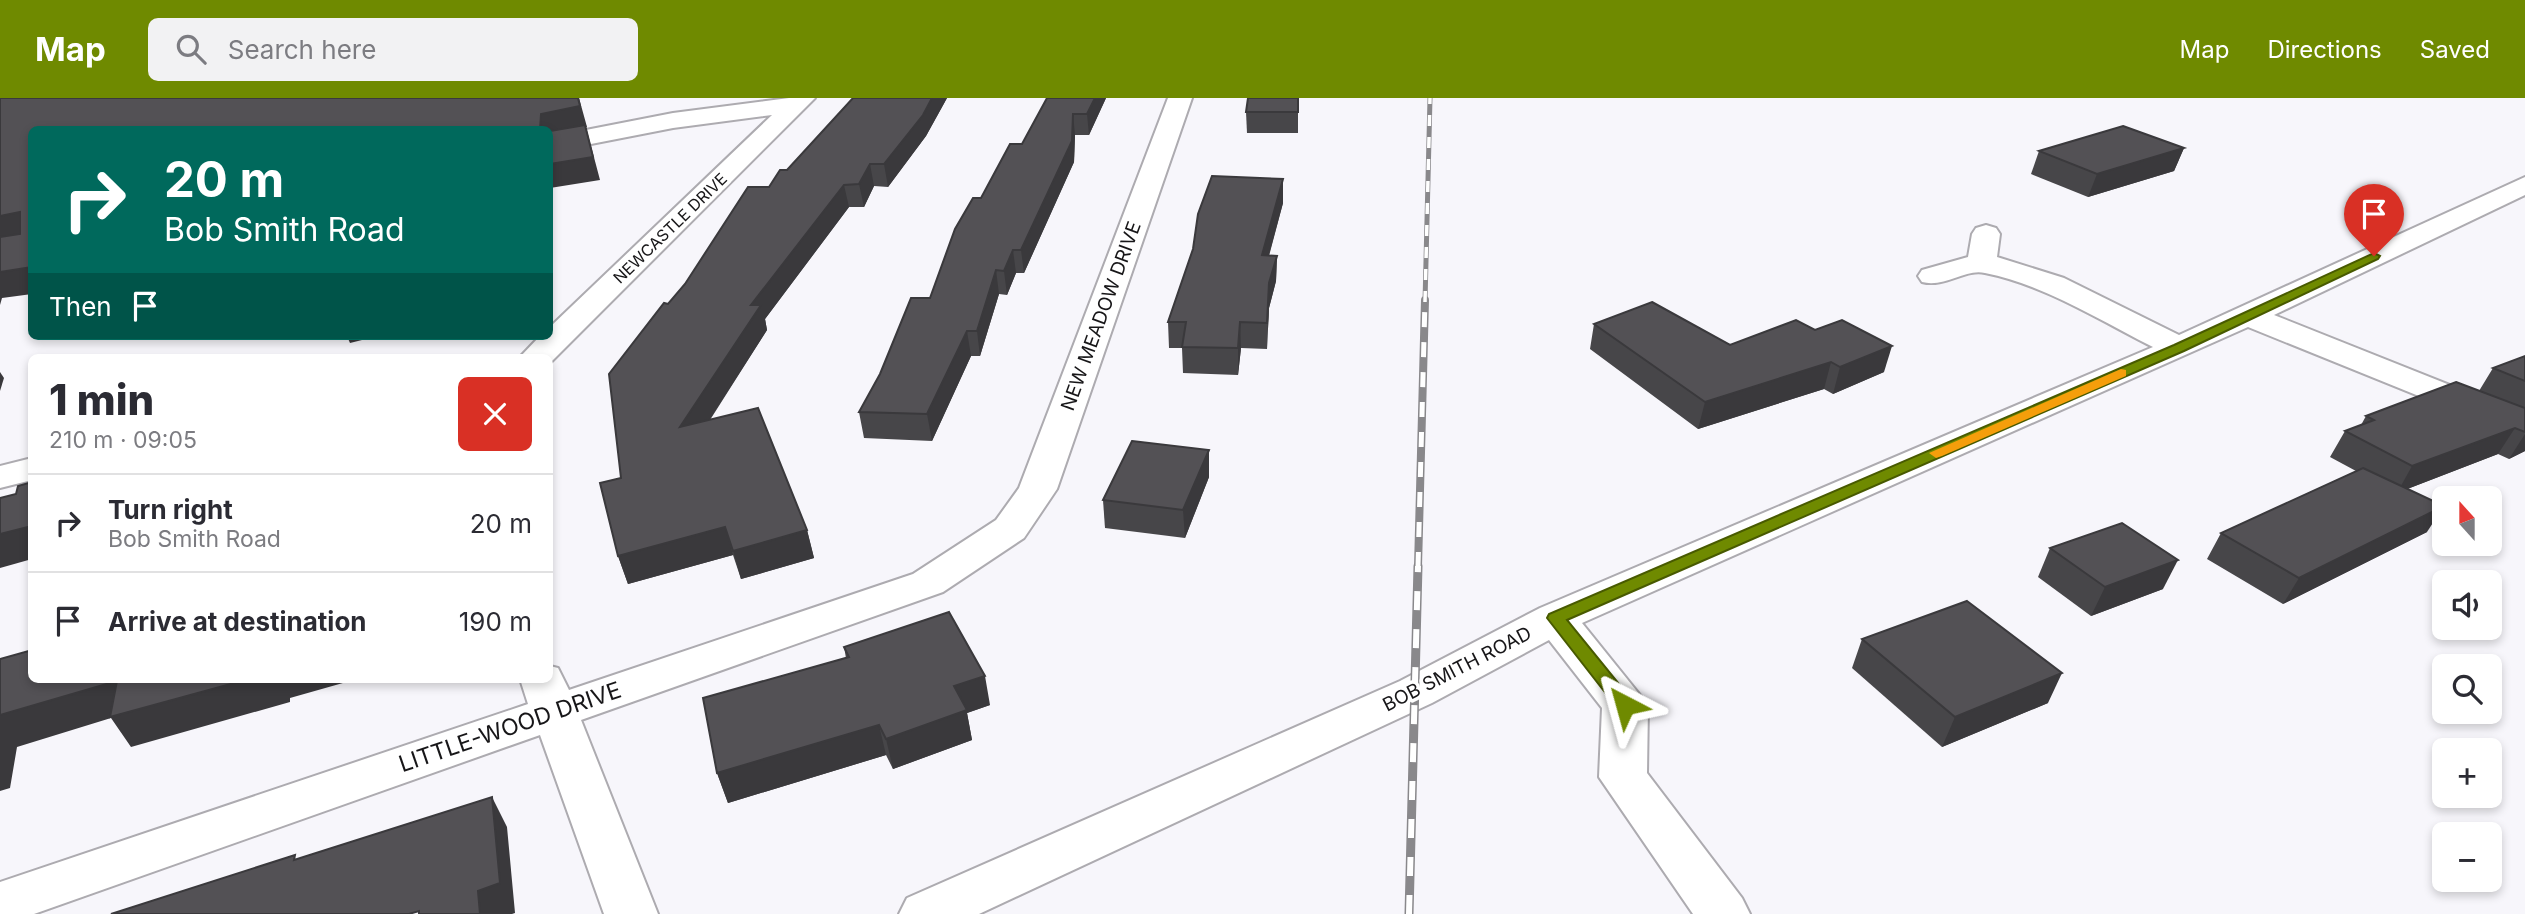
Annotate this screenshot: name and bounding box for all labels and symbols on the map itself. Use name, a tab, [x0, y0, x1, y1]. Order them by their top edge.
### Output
street label: NEWCASTLE DRIVE	[609, 169, 731, 287]
pin	[2344, 184, 2404, 256]
street label: NEW MEADOW DRIVE	[1056, 218, 1146, 414]
north arrow	[2432, 486, 2502, 556]
street label: BOB SMITH ROAD	[1379, 622, 1535, 716]
position arrow	[1588, 668, 1662, 742]
street label: LITTLE-WOOD DRIVE	[395, 676, 625, 778]

